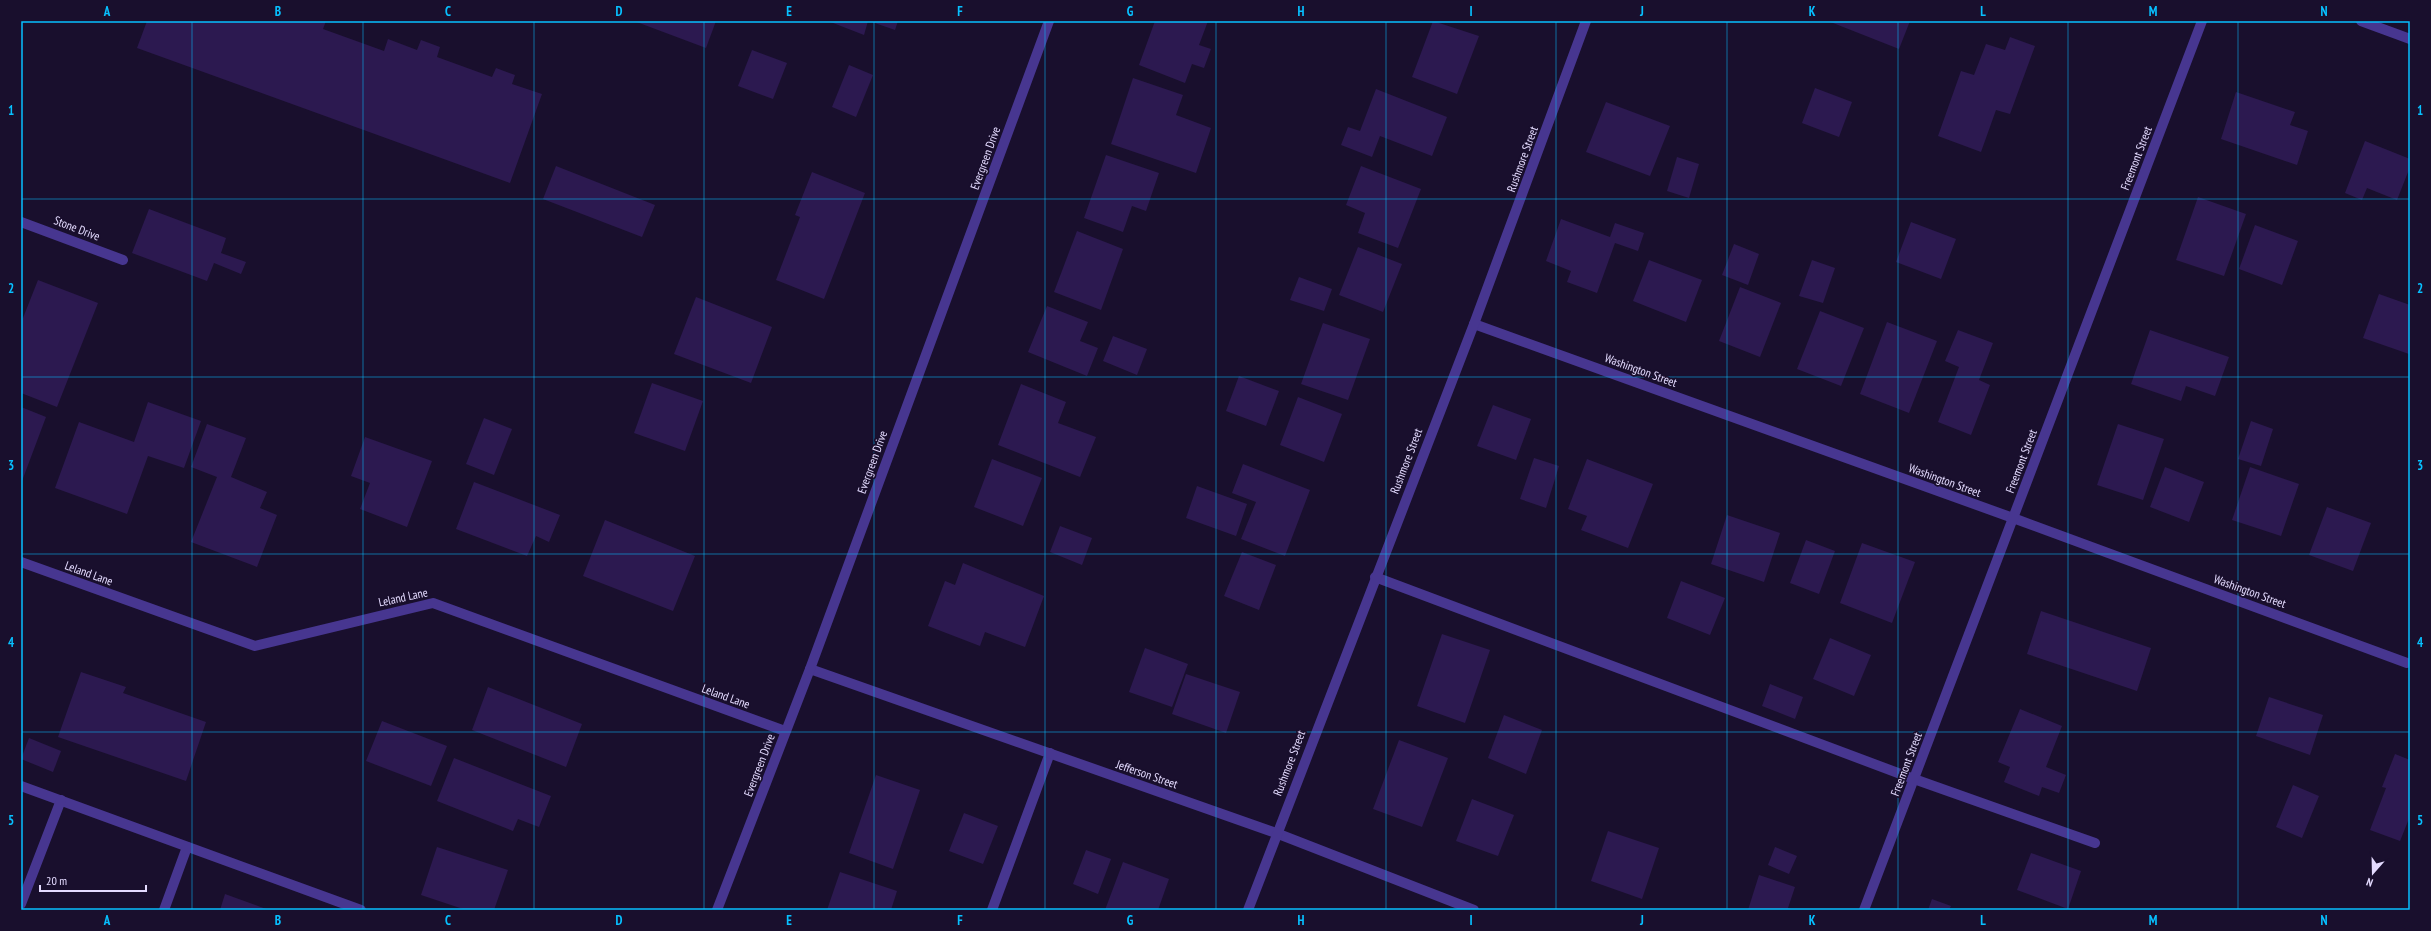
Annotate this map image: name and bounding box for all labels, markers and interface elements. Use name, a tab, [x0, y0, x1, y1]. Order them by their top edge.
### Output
text: A	[103, 3, 111, 20]
text: B	[275, 3, 281, 20]
text: C	[445, 3, 451, 20]
text: D	[616, 3, 623, 20]
text: E	[786, 3, 792, 20]
text: F	[957, 3, 963, 20]
text: G	[1127, 3, 1134, 20]
text: H	[1298, 3, 1305, 20]
text: I	[1469, 3, 1473, 20]
text: J	[1639, 3, 1644, 20]
text: K	[1809, 3, 1816, 20]
text: L	[1980, 3, 1986, 20]
text: M	[2149, 3, 2158, 20]
text: N	[2320, 3, 2328, 20]
text: 1	[8, 102, 14, 119]
text: 1	[2417, 102, 2423, 119]
street label: Rushmore Street	[1503, 123, 1541, 194]
street label: Freemont Street	[2117, 123, 2155, 192]
street label: Evergreen Drive	[967, 124, 1003, 192]
street label: Stone Drive	[52, 212, 102, 244]
text: 2	[8, 280, 14, 297]
text: 2	[2417, 280, 2423, 297]
street label: Washington Street	[1603, 350, 1680, 390]
street label: Rushmore Street	[1387, 425, 1426, 496]
street label: Freemont Street	[2002, 426, 2040, 495]
street label: Evergreen Drive	[854, 428, 890, 496]
text: 3	[8, 457, 14, 474]
text: 3	[2417, 457, 2423, 474]
street label: Washington Street	[1907, 460, 1984, 500]
street label: Leland Lane	[63, 557, 115, 589]
street label: Washington Street	[2212, 571, 2289, 611]
street label: Leland Lane	[377, 584, 429, 610]
text: 4	[8, 634, 15, 651]
text: 4	[2417, 634, 2424, 651]
street label: Leland Lane	[700, 680, 752, 712]
street label: Rushmore Street	[1270, 727, 1309, 798]
street label: Freemont Street	[1887, 729, 1925, 798]
street label: Evergreen Drive	[740, 731, 778, 798]
street label: Jefferson Street	[1113, 756, 1180, 792]
text: 5	[8, 812, 14, 829]
text: 5	[2417, 812, 2423, 829]
north arrow	[2353, 853, 2393, 893]
scale bar	[40, 867, 146, 893]
text: 20 m	[46, 873, 67, 888]
text: N	[2364, 875, 2375, 890]
text: A	[103, 912, 111, 929]
text: B	[275, 912, 281, 929]
text: C	[445, 912, 451, 929]
text: D	[616, 912, 623, 929]
text: E	[786, 912, 792, 929]
text: F	[957, 912, 963, 929]
text: G	[1127, 912, 1134, 929]
text: H	[1298, 912, 1305, 929]
text: I	[1469, 912, 1473, 929]
text: J	[1639, 912, 1644, 929]
text: K	[1809, 912, 1816, 929]
text: L	[1980, 912, 1986, 929]
text: M	[2149, 912, 2158, 929]
text: N	[2320, 912, 2328, 929]

